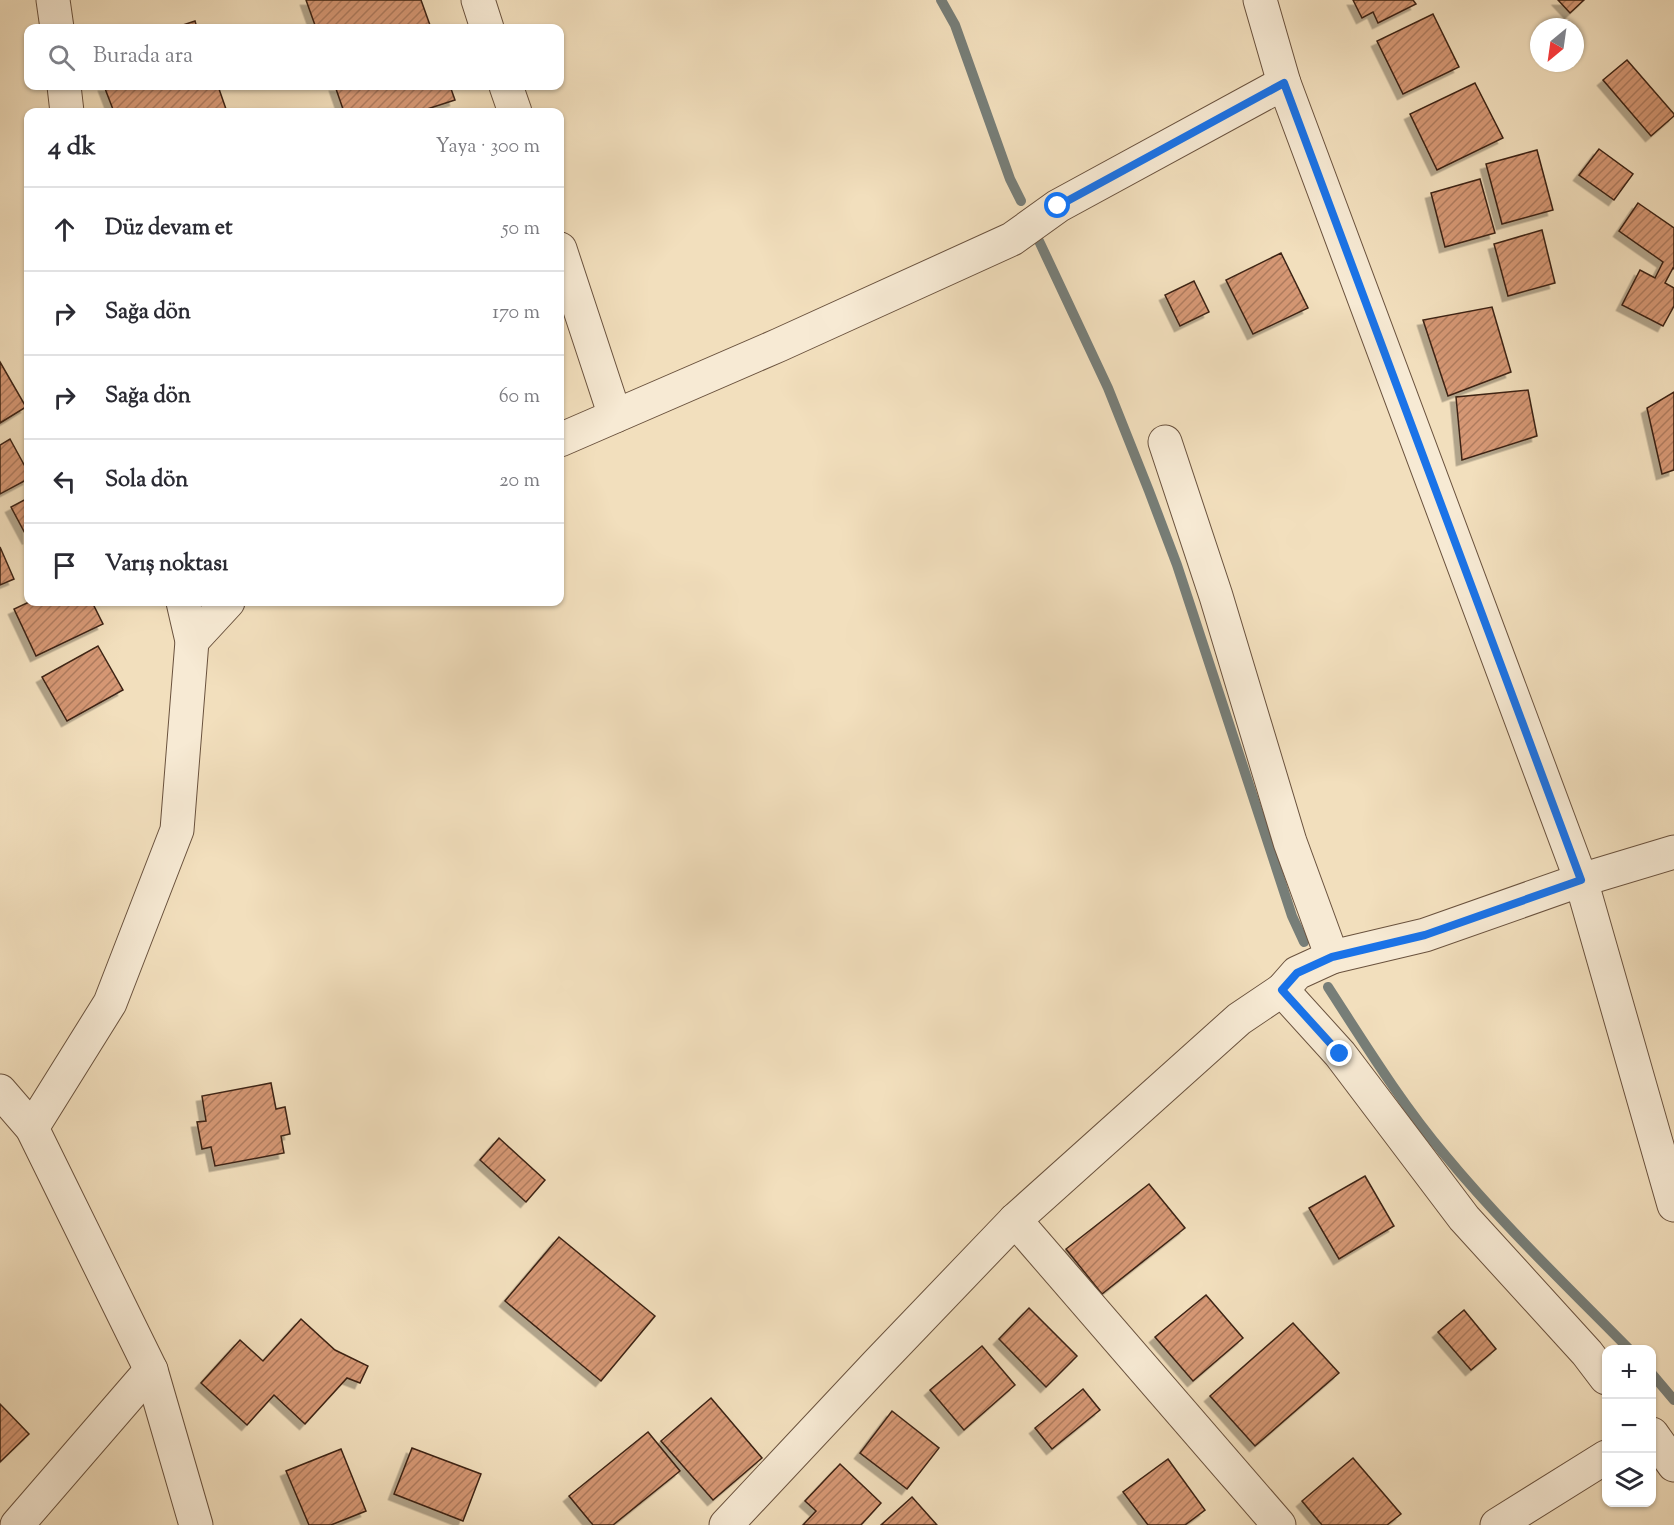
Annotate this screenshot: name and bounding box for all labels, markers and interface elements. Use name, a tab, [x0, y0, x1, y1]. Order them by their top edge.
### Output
north arrow	[1530, 18, 1584, 72]
search box	[24, 24, 564, 90]
icon: search	[45, 41, 78, 74]
text: Burada ara	[93, 41, 193, 73]
text: 4 dk	[48, 129, 96, 166]
text: Yaya · 300 m	[436, 133, 540, 162]
route start	[1044, 192, 1070, 218]
icon: ahead	[48, 213, 81, 246]
text: Düz devam et	[105, 213, 232, 245]
text: 50 m	[502, 215, 540, 244]
icon: right	[48, 297, 81, 330]
text: Sağa dön	[105, 297, 191, 329]
text: 170 m	[492, 299, 540, 328]
icon: right	[48, 381, 81, 414]
text: Sağa dön	[105, 381, 191, 413]
text: 60 m	[499, 383, 540, 412]
icon: left	[48, 465, 81, 498]
text: Sola dön	[105, 465, 188, 497]
text: 20 m	[499, 467, 540, 496]
icon: arrive	[48, 549, 81, 582]
text: Varış noktası	[105, 549, 228, 581]
route end	[1326, 1040, 1352, 1066]
map controls	[1602, 1345, 1656, 1507]
button: +	[1602, 1345, 1656, 1399]
button: −	[1602, 1399, 1656, 1453]
button: layers	[1602, 1453, 1656, 1507]

